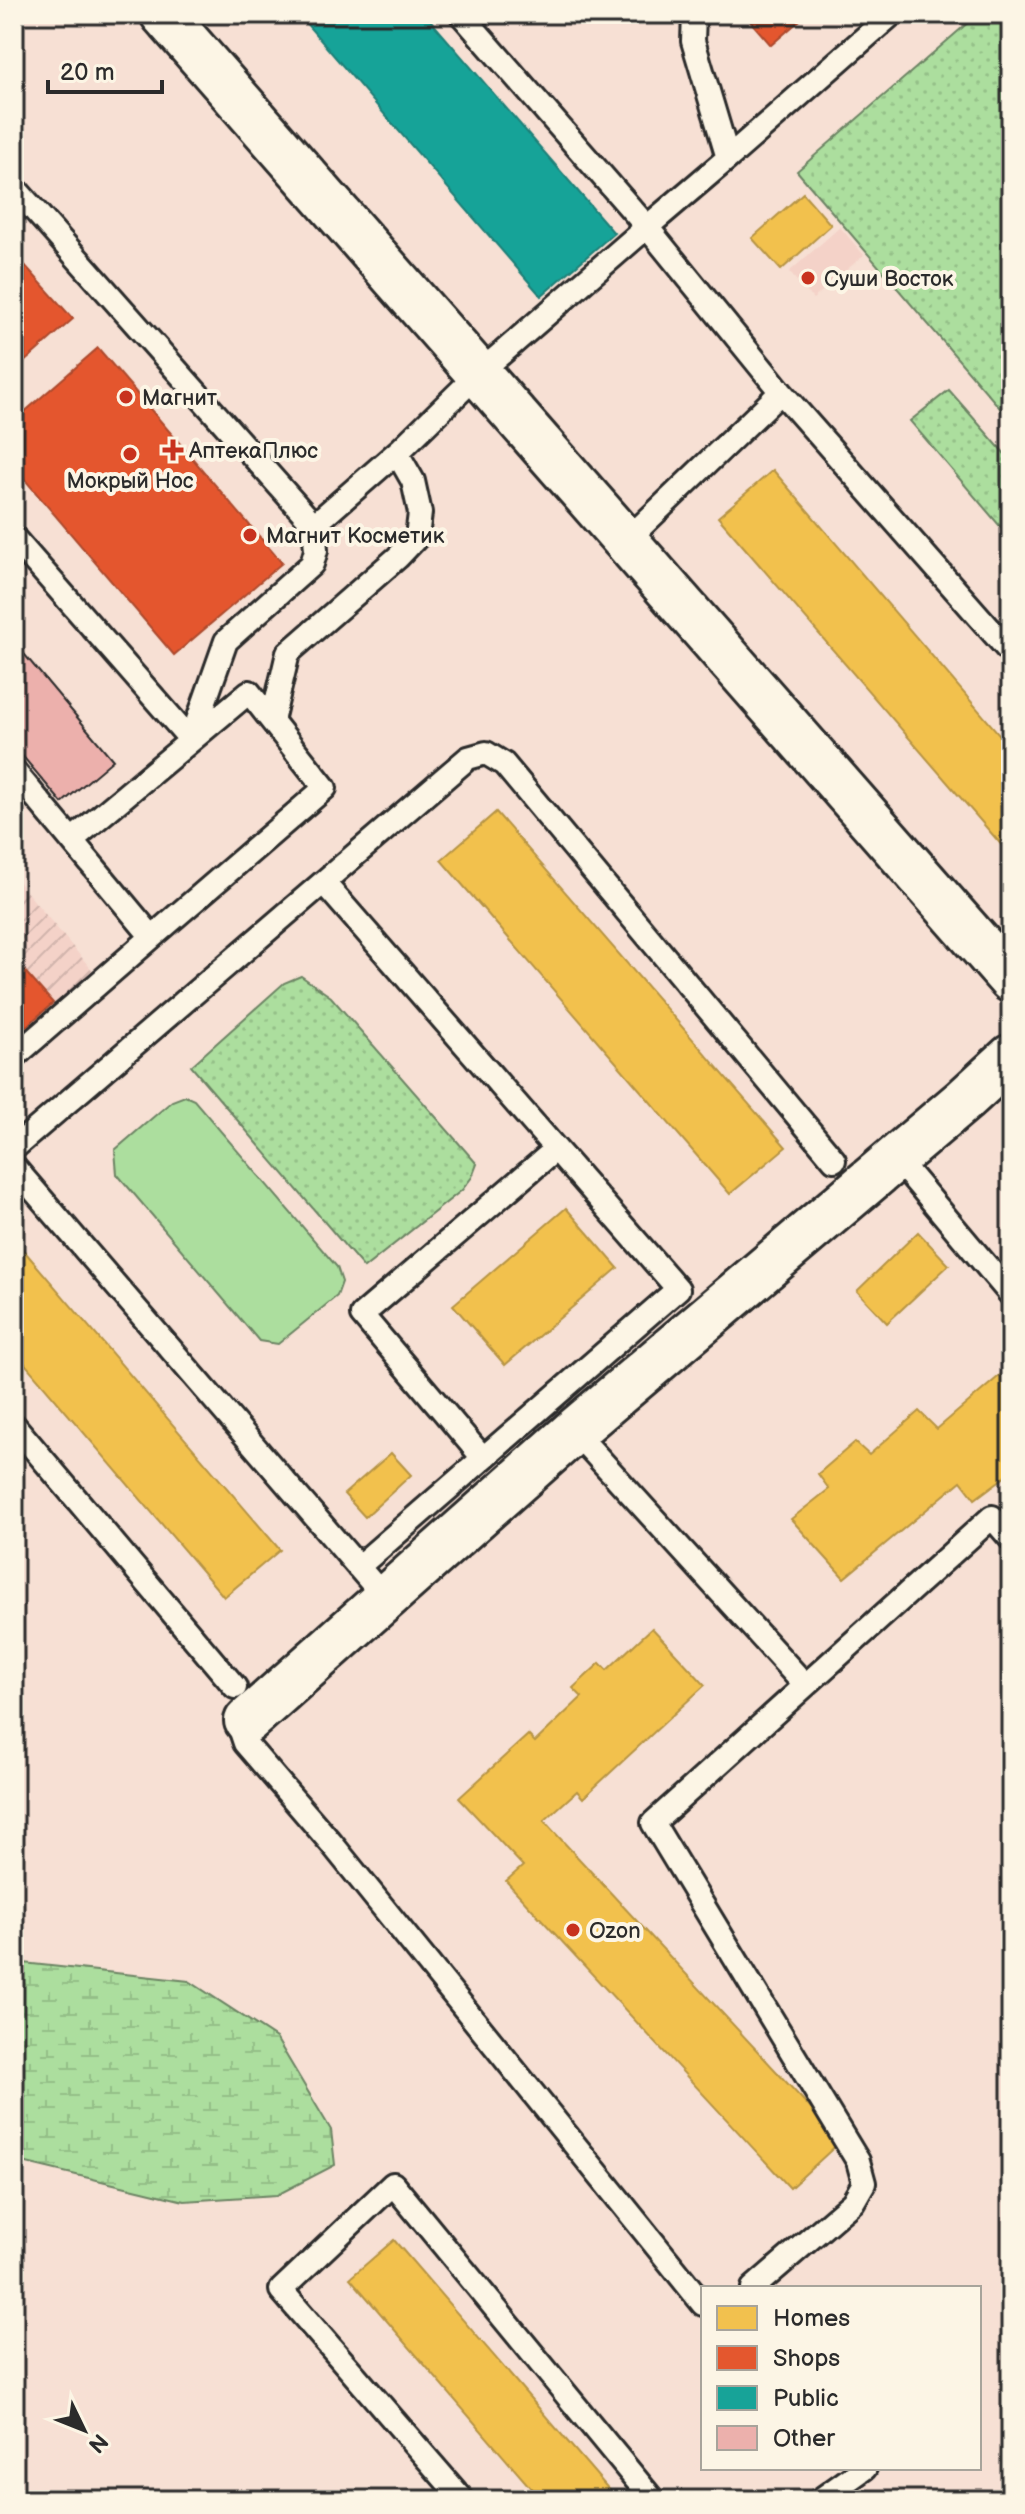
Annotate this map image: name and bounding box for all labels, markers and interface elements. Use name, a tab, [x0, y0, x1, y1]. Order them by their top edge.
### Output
scale bar	[48, 44, 162, 94]
text: 20 m	[60, 58, 115, 87]
place label: Суши Восток	[824, 266, 954, 293]
marker: Суши Восток	[799, 269, 817, 287]
place label: Магнит	[142, 385, 218, 412]
marker: Магнит	[117, 388, 135, 406]
place label: АптекаПлюс	[188, 438, 318, 465]
marker: АптекаПлюс	[164, 441, 182, 459]
marker: Мокрый Нос	[121, 445, 139, 463]
place label: Мокрый Нос	[67, 468, 194, 495]
place label: Магнит Косметик	[266, 523, 445, 550]
marker: Магнит Косметик	[241, 526, 259, 544]
place label: Ozon	[589, 1918, 641, 1945]
marker: Ozon	[564, 1921, 582, 1939]
legend	[701, 2286, 981, 2470]
text: Homes	[773, 2304, 850, 2333]
text: Shops	[773, 2344, 840, 2373]
text: Public	[773, 2384, 839, 2413]
north arrow	[44, 2390, 124, 2470]
text: Other	[773, 2424, 835, 2453]
text: N	[82, 2427, 113, 2458]

